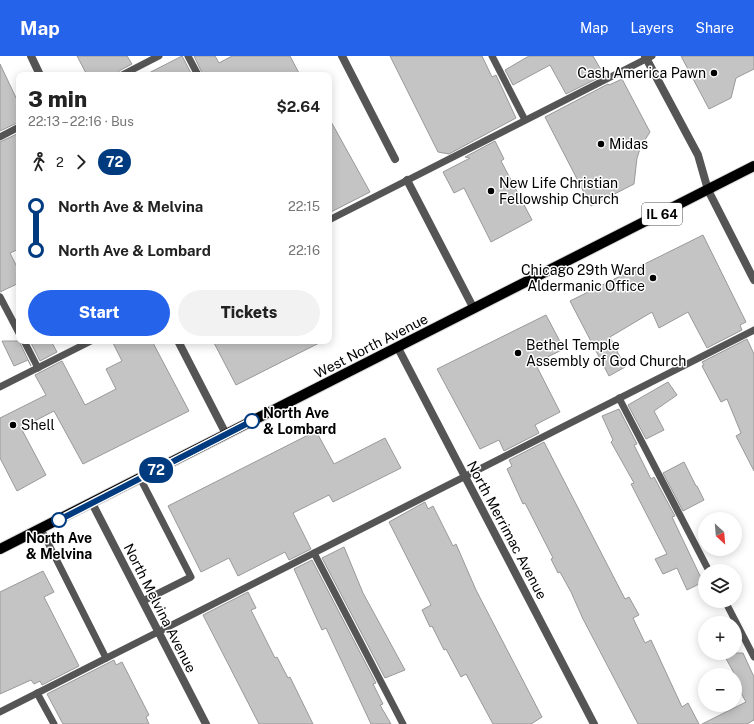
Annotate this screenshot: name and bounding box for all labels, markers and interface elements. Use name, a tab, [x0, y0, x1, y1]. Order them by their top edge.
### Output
text: Map	[20, 17, 60, 39]
text: Map	[580, 20, 608, 36]
text: Layers	[630, 20, 674, 36]
text: Share	[696, 20, 734, 36]
place label: Cash America Pawn	[577, 65, 706, 81]
marker: Cash America Pawn	[709, 68, 719, 78]
text: 3 min	[28, 86, 87, 112]
text: $2.64	[277, 98, 320, 115]
text: 22:13 – 22:16 · Bus	[28, 114, 134, 129]
place label: Midas	[609, 136, 648, 152]
marker: Midas	[596, 139, 606, 149]
icon: walk	[28, 151, 50, 173]
icon: forward	[70, 151, 92, 173]
text: 72	[106, 154, 123, 170]
text: 2	[56, 155, 64, 170]
place label: New Life Christian Fellowship Church	[499, 175, 619, 207]
marker: New Life Christian Fellowship Church	[486, 186, 496, 196]
text: North Ave & Melvina	[58, 198, 203, 215]
text: 22:15	[288, 199, 320, 214]
road number: IL 64	[642, 203, 682, 225]
text: North Ave & Lombard	[58, 242, 211, 259]
text: 22:16	[288, 243, 320, 258]
place label: Chicago 29th Ward Aldermanic Office	[521, 262, 645, 294]
marker: Chicago 29th Ward Aldermanic Office	[648, 273, 658, 283]
button: Start	[28, 290, 170, 336]
button: Tickets	[178, 290, 320, 336]
street label: West North Avenue	[312, 310, 430, 382]
place label: Bethel Temple Assembly of God Church	[526, 337, 686, 369]
marker: Bethel Temple Assembly of God Church	[513, 348, 523, 358]
place label: North Ave & Lombard	[263, 405, 336, 437]
marker: North Ave & Lombard	[244, 413, 260, 429]
place label: Shell	[21, 417, 55, 433]
marker: Shell	[8, 420, 18, 430]
line badge: 72	[138, 457, 174, 483]
street label: North Merrimac Avenue	[464, 458, 550, 602]
text: 72	[147, 462, 165, 478]
marker: North Ave & Melvina	[51, 512, 67, 528]
north arrow	[698, 512, 742, 556]
map controls	[698, 512, 742, 712]
place label: North Ave & Melvina	[26, 530, 92, 562]
street label: North Melvina Avenue	[120, 541, 200, 675]
button: layers	[698, 564, 742, 608]
button: +	[698, 616, 742, 660]
button: −	[698, 668, 742, 712]

